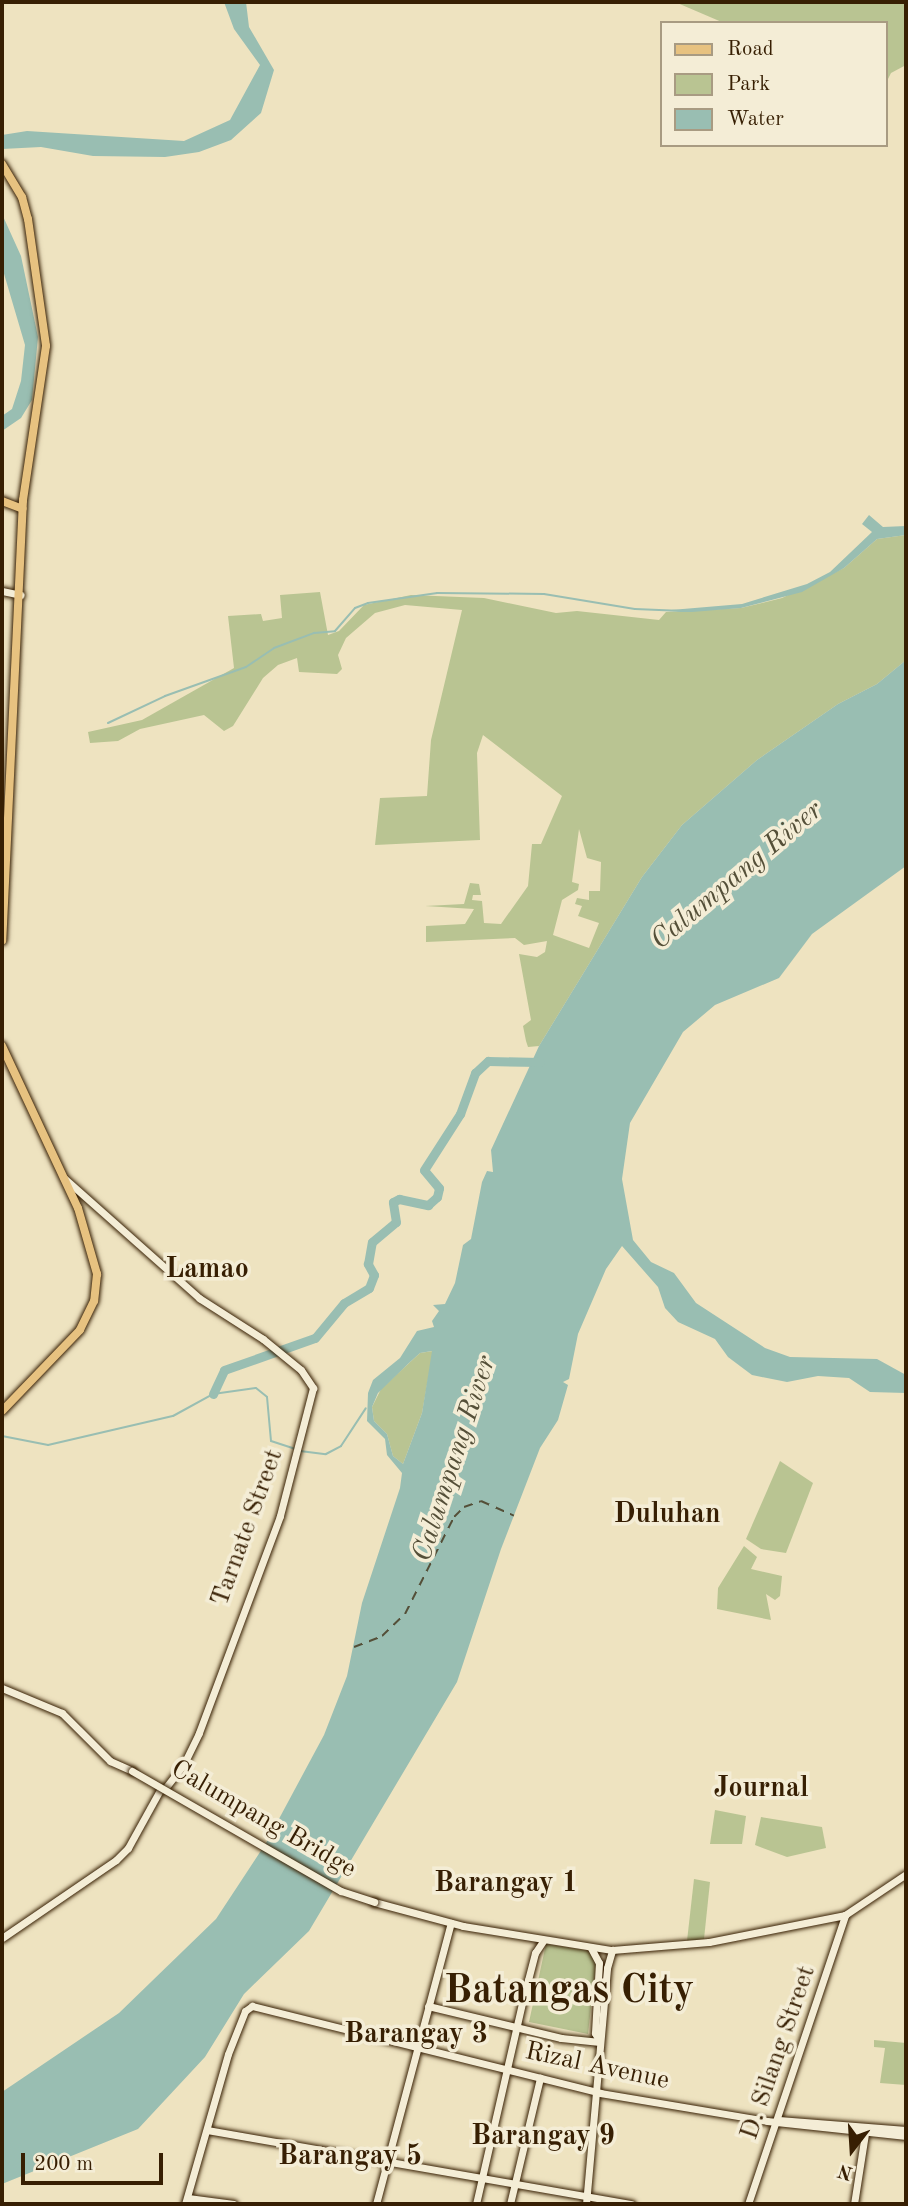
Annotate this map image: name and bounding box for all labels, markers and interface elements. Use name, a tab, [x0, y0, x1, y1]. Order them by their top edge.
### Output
legend	[660, 21, 887, 147]
text: Road	[727, 39, 774, 60]
text: Park	[727, 74, 770, 95]
text: Water	[727, 109, 784, 130]
water label: Calumpang River	[644, 794, 830, 958]
district label: Lamao	[165, 1253, 249, 1287]
water label: Calumpang River	[406, 1352, 504, 1566]
street label: Tarnate Street	[205, 1445, 291, 1611]
district label: Duluhan	[614, 1498, 720, 1532]
street label: Calumpang Bridge	[165, 1754, 361, 1886]
district label: Journal	[713, 1772, 809, 1806]
district label: Barangay 1	[434, 1867, 578, 1901]
street label: D. Silang Street	[735, 1962, 823, 2144]
district label: Batangas City	[444, 1968, 694, 2016]
district label: Barangay 3	[344, 2018, 488, 2052]
street label: Rizal Avenue	[522, 2036, 672, 2098]
north arrow	[817, 2115, 887, 2185]
district label: Barangay 9	[471, 2120, 615, 2154]
scale bar	[24, 2140, 166, 2184]
district label: Barangay 5	[278, 2140, 422, 2174]
text: 200 m	[34, 2154, 93, 2175]
text: N	[836, 2159, 855, 2182]

